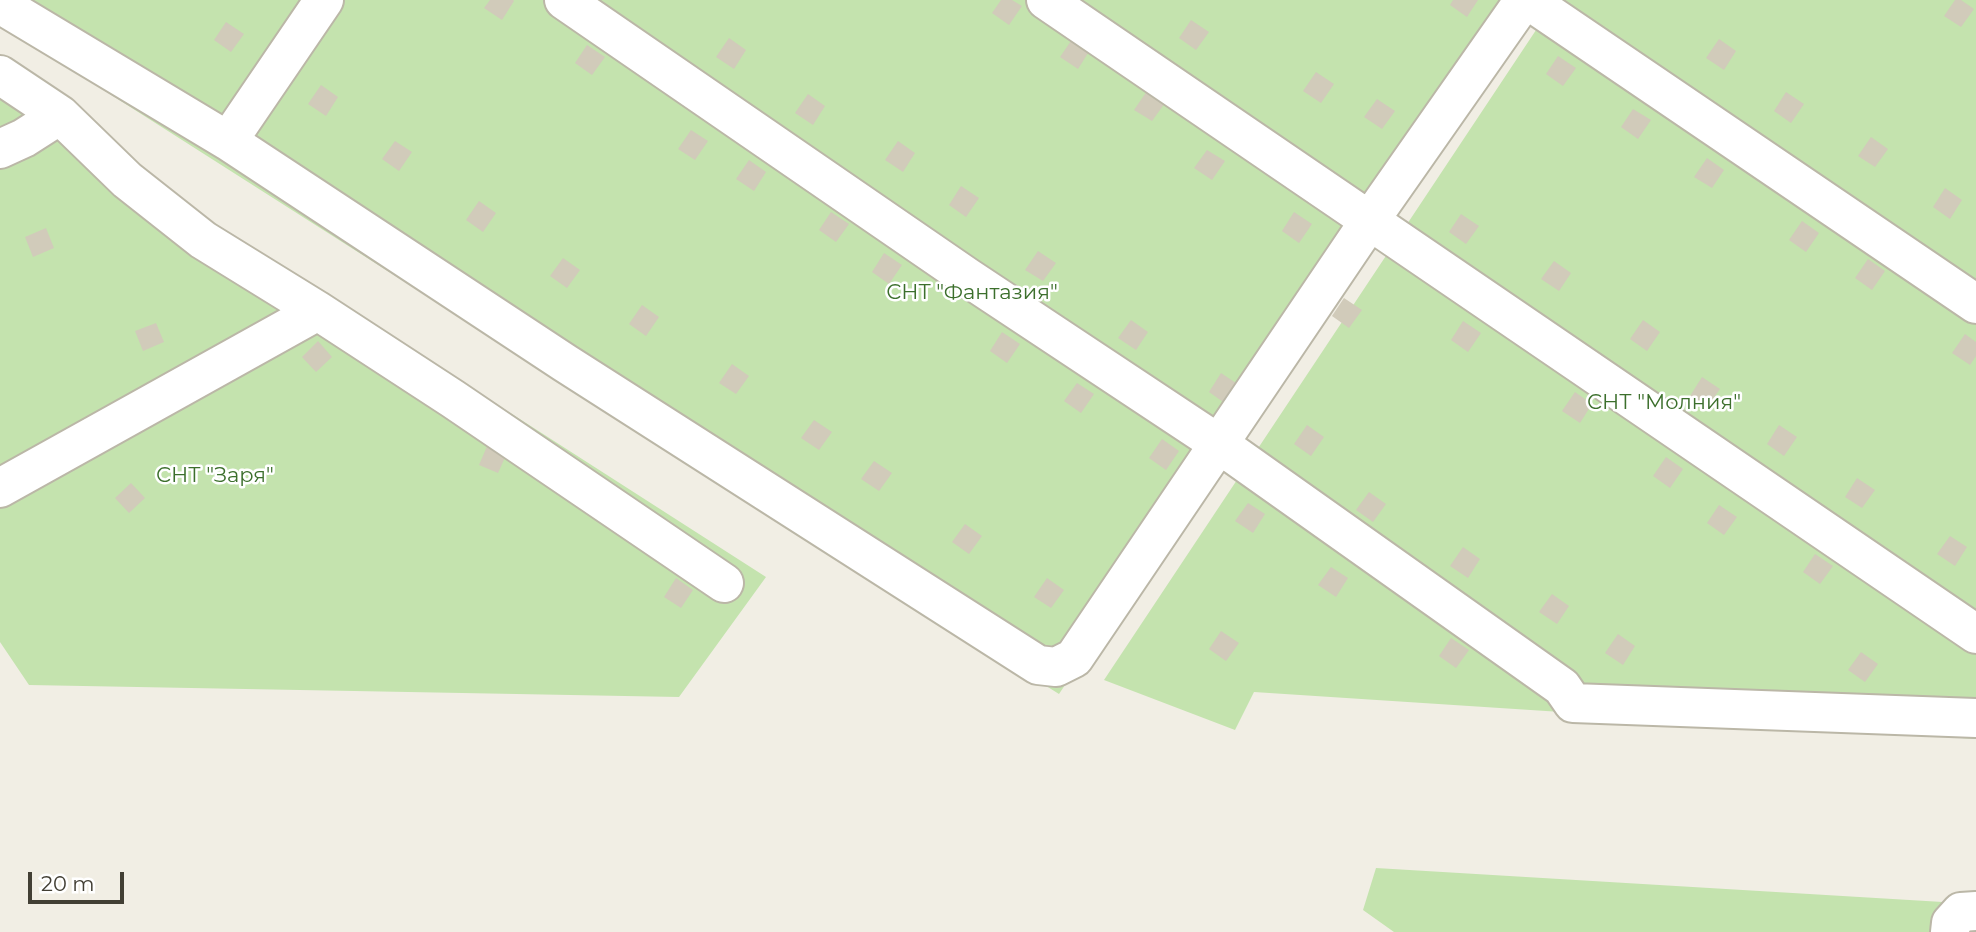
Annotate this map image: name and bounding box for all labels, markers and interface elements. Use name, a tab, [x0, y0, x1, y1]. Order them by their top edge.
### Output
park label: СНТ "Фантазия"	[886, 280, 1058, 306]
park label: СНТ "Молния"	[1587, 390, 1741, 416]
park label: СНТ "Заря"	[156, 463, 274, 489]
scale bar	[32, 858, 128, 902]
text: 20 m	[41, 871, 95, 896]

